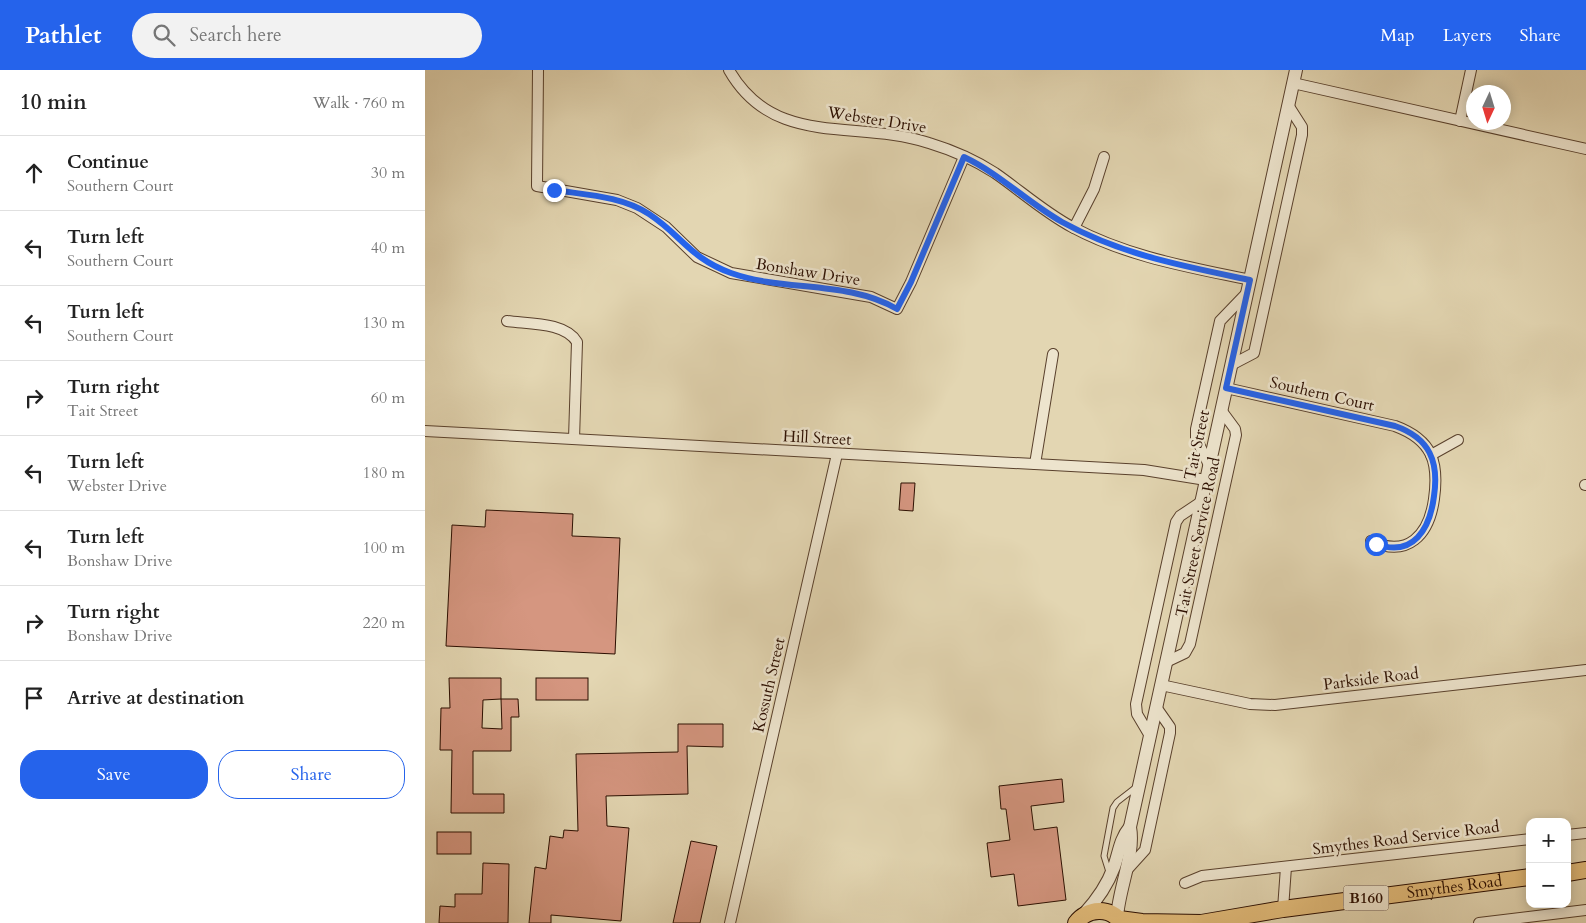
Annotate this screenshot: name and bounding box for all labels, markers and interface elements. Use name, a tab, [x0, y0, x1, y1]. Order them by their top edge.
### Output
search box	[132, 13, 482, 58]
text: Pathlet	[25, 19, 102, 52]
icon: search	[150, 21, 178, 49]
text: Search here	[190, 22, 282, 48]
text: Map	[1380, 23, 1415, 48]
text: Layers	[1443, 23, 1492, 48]
text: Share	[1520, 23, 1561, 48]
north arrow	[1466, 85, 1511, 130]
text: 10 min	[20, 88, 87, 117]
text: Walk · 760 m	[313, 92, 405, 114]
street label: Webster Drive	[825, 101, 928, 139]
text: Continue	[67, 149, 149, 175]
icon: ahead	[20, 159, 48, 187]
text: 30 m	[371, 162, 405, 184]
text: Southern Court	[67, 175, 173, 197]
route end	[543, 179, 566, 202]
text: Turn left	[67, 224, 144, 250]
icon: left	[20, 234, 48, 262]
text: 40 m	[371, 237, 405, 259]
text: Southern Court	[67, 250, 173, 272]
street label: Bonshaw Drive	[754, 253, 862, 291]
text: Turn left	[67, 299, 144, 325]
icon: left	[20, 309, 48, 337]
text: 130 m	[363, 312, 405, 334]
text: Southern Court	[67, 325, 173, 347]
street label: Southern Court	[1268, 371, 1376, 417]
text: Turn right	[67, 374, 159, 400]
icon: right	[20, 384, 48, 412]
text: 60 m	[371, 387, 405, 409]
text: Tait Street	[67, 400, 138, 422]
street label: Tait Street	[1179, 408, 1215, 482]
street label: Hill Street	[782, 425, 852, 451]
text: Turn left	[67, 449, 144, 475]
street label: Tait Street Service Road	[1170, 455, 1226, 619]
icon: left	[20, 459, 48, 487]
text: 180 m	[363, 462, 405, 484]
text: Webster Drive	[67, 475, 167, 497]
text: Turn left	[67, 524, 144, 550]
route start	[1365, 533, 1388, 556]
icon: left	[20, 534, 48, 562]
text: 100 m	[363, 537, 405, 559]
text: Bonshaw Drive	[67, 550, 172, 572]
text: Turn right	[67, 599, 159, 625]
icon: right	[20, 609, 48, 637]
text: 220 m	[363, 612, 405, 634]
text: Bonshaw Drive	[67, 625, 172, 647]
street label: Kossuth Street	[747, 635, 791, 735]
street label: Parkside Road	[1322, 662, 1420, 696]
icon: arrive	[20, 684, 48, 712]
text: Arrive at destination	[67, 685, 244, 711]
button: Save	[20, 750, 208, 799]
button: Share	[218, 750, 405, 799]
street label: Smythes Road Service Road	[1311, 816, 1501, 860]
map controls	[1526, 818, 1571, 908]
button: +	[1526, 818, 1571, 863]
button: −	[1526, 863, 1571, 908]
street label: Smythes Road	[1405, 870, 1504, 904]
road number: B160	[1343, 886, 1389, 910]

